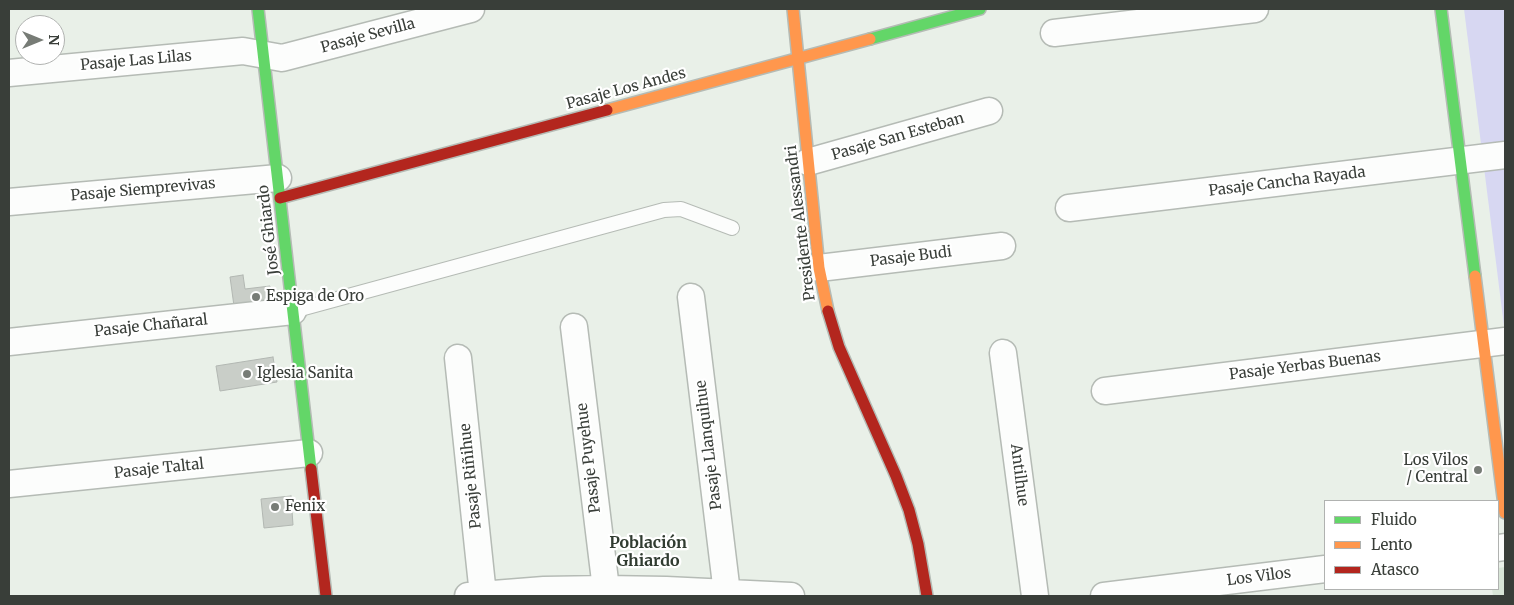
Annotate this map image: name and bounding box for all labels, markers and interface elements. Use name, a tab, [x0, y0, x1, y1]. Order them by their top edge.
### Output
north arrow	[15, 15, 65, 65]
street label: Pasaje Sevilla	[319, 15, 417, 57]
text: N	[45, 34, 63, 46]
street label: Pasaje Las Lilas	[79, 47, 193, 75]
street label: Pasaje Los Andes	[564, 64, 688, 114]
street label: Pasaje San Esteban	[830, 109, 966, 165]
street label: Presidente Alessandri	[783, 144, 819, 302]
street label: Pasaje Cancha Rayada	[1208, 163, 1366, 201]
street label: Pasaje Siemprevivas	[70, 175, 216, 205]
street label: José Ghiardo	[255, 184, 283, 276]
street label: Pasaje Budi	[869, 243, 953, 271]
place label: Espiga de Oro	[266, 288, 364, 306]
marker: Espiga de Oro	[250, 291, 262, 303]
street label: Pasaje Chañaral	[93, 311, 209, 341]
street label: Pasaje Yerbas Buenas	[1228, 348, 1382, 384]
place label: Iglesia Sanita	[257, 365, 353, 383]
marker: Iglesia Sanita	[241, 368, 253, 380]
street label: Pasaje Llanquihue	[692, 379, 726, 511]
street label: Pasaje Puyehue	[573, 402, 605, 514]
street label: Pasaje Riñihue	[457, 422, 485, 530]
street label: Antilhue	[1006, 443, 1032, 507]
place label: Los Vilos / Central	[1403, 452, 1468, 487]
street label: Pasaje Taltal	[113, 455, 205, 483]
marker: Los Vilos / Central	[1472, 464, 1484, 476]
place label: Fenix	[285, 498, 325, 516]
legend	[1324, 500, 1499, 590]
marker: Fenix	[269, 501, 281, 513]
text: Fluido	[1371, 510, 1417, 529]
district label: Población Ghiardo	[609, 533, 687, 571]
text: Lento	[1371, 535, 1412, 554]
text: Atasco	[1371, 560, 1419, 579]
street label: Los Vilos	[1226, 564, 1292, 590]

